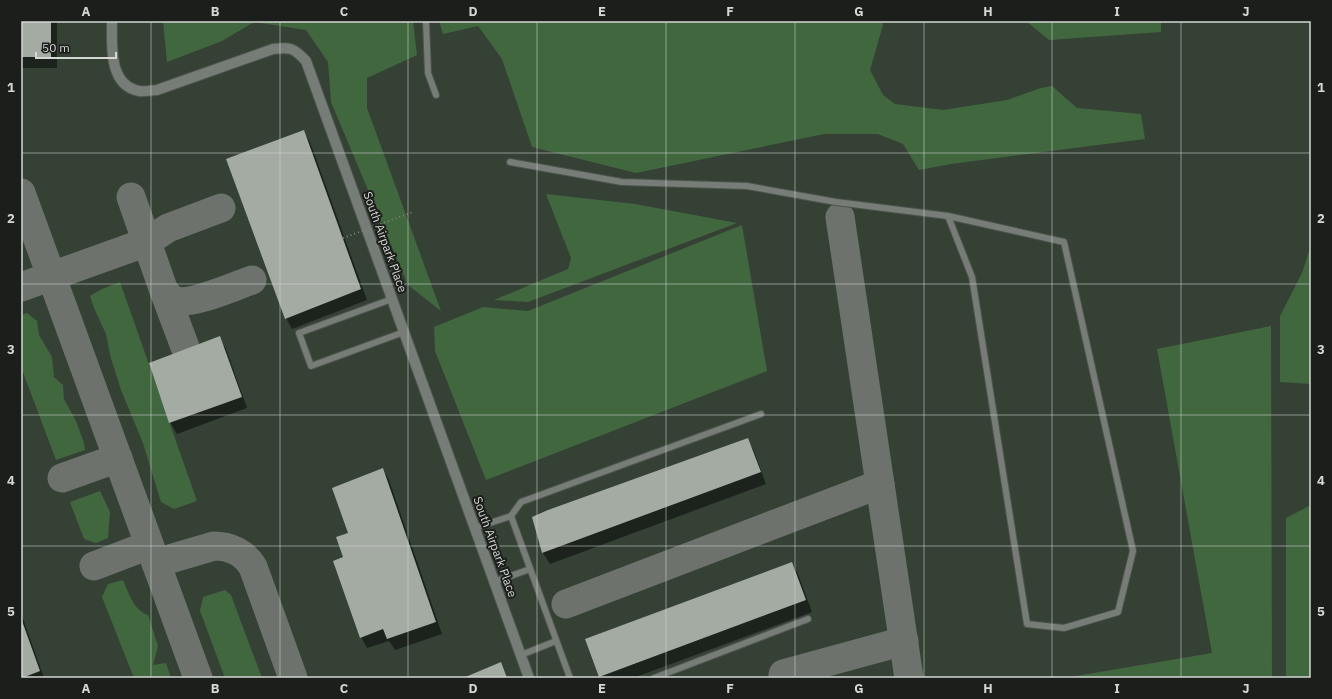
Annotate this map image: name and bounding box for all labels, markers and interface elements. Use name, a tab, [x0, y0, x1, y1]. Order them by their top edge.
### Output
text: A	[82, 3, 91, 20]
text: B	[211, 3, 220, 20]
text: C	[340, 3, 349, 20]
text: D	[468, 3, 478, 20]
text: E	[598, 3, 606, 20]
text: F	[726, 3, 734, 20]
text: G	[854, 3, 864, 20]
text: H	[983, 3, 993, 20]
text: I	[1114, 3, 1120, 20]
text: J	[1242, 3, 1250, 20]
scale bar	[36, 34, 116, 60]
text: 50 m	[42, 40, 70, 55]
text: 1	[7, 79, 15, 96]
text: 1	[1317, 79, 1325, 96]
street label: South Airpark Place	[360, 190, 411, 295]
text: 2	[7, 210, 15, 227]
text: 2	[1317, 210, 1325, 227]
text: 3	[7, 341, 15, 358]
text: 3	[1317, 341, 1325, 358]
text: 4	[7, 472, 15, 489]
text: 4	[1317, 472, 1325, 489]
street label: South Airpark Place	[470, 495, 521, 600]
text: 5	[7, 603, 15, 620]
text: 5	[1317, 603, 1325, 620]
text: A	[82, 680, 91, 697]
text: B	[211, 680, 220, 697]
text: C	[340, 680, 349, 697]
text: D	[468, 680, 478, 697]
text: E	[598, 680, 606, 697]
text: F	[726, 680, 734, 697]
text: G	[854, 680, 864, 697]
text: H	[983, 680, 993, 697]
text: I	[1114, 680, 1120, 697]
text: J	[1242, 680, 1250, 697]

